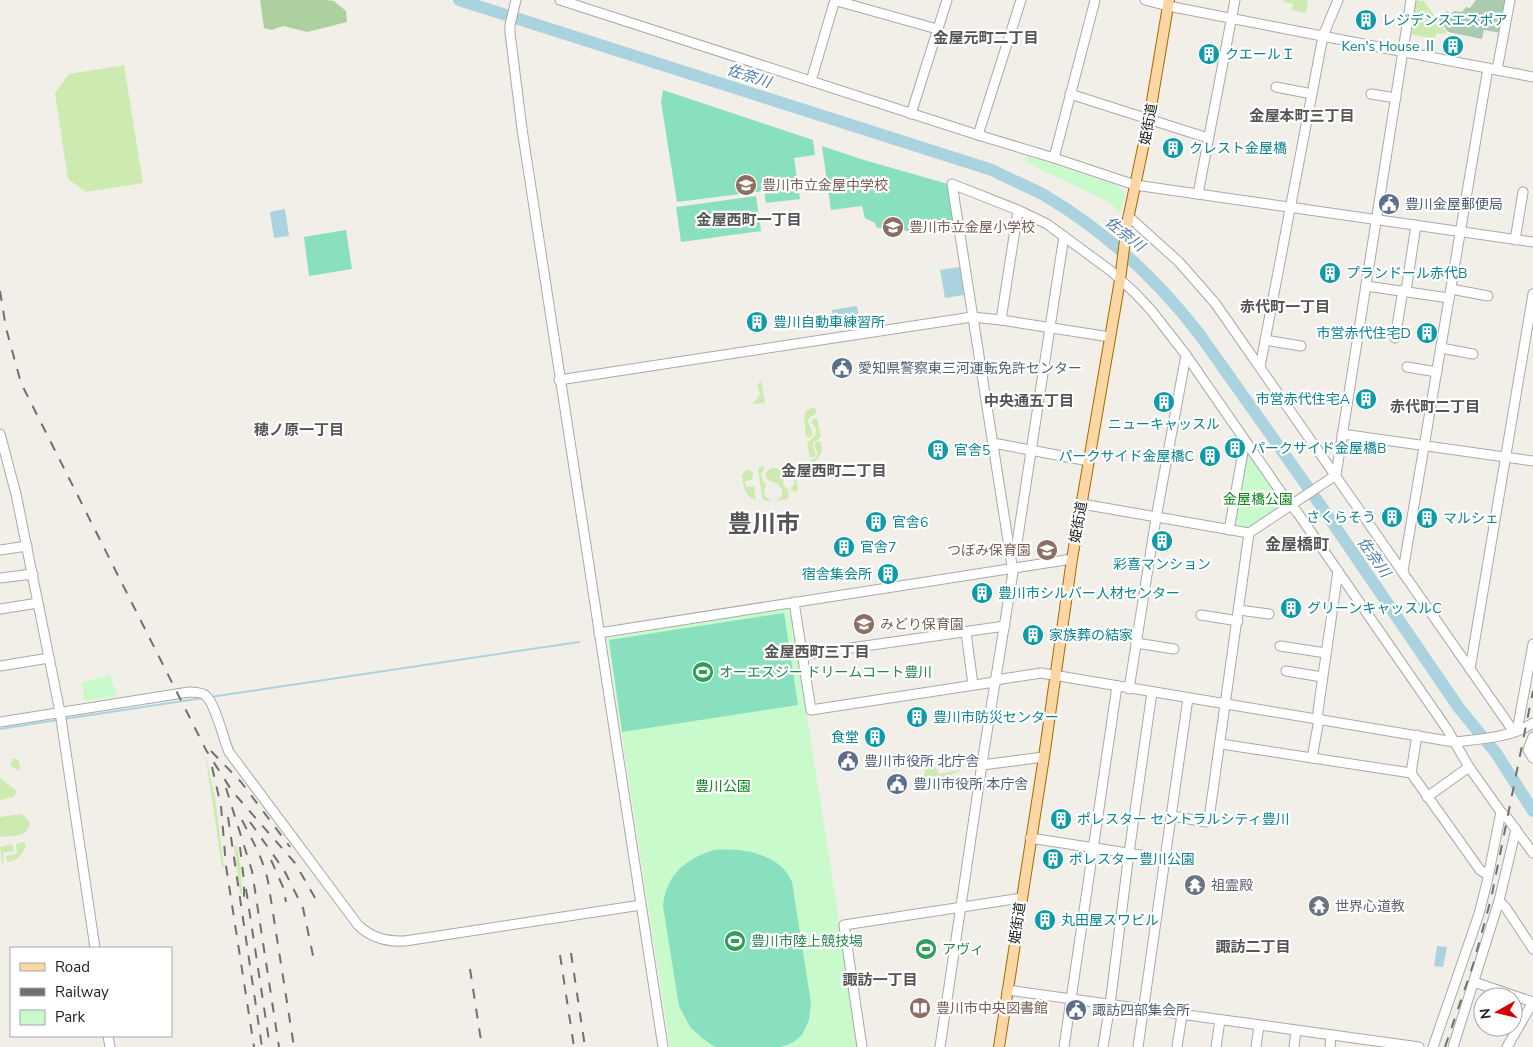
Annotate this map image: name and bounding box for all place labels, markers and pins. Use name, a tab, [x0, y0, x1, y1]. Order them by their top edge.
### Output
building icon: レジデンスエスポア	[1354, 8, 1378, 32]
place label: レジデンスエスポア	[1382, 11, 1508, 30]
building icon: Ken's House Ⅱ	[1441, 34, 1465, 58]
place label: Ken's House Ⅱ	[1342, 37, 1437, 56]
building icon: クエールＩ	[1197, 42, 1221, 66]
place label: クエールＩ	[1225, 45, 1295, 64]
building icon: クレスト金屋橋	[1161, 136, 1185, 160]
place label: クレスト金屋橋	[1189, 139, 1287, 158]
school or university icon: 豊川市立金屋中学校	[734, 173, 758, 197]
place label: 豊川市立金屋中学校	[762, 176, 888, 195]
public building icon: 豊川金屋郵便局	[1377, 192, 1401, 216]
place label: 豊川金屋郵便局	[1405, 195, 1503, 214]
school or university icon: 豊川市立金屋小学校	[881, 215, 905, 239]
place label: 豊川市立金屋小学校	[909, 218, 1035, 237]
building icon: プランドール赤代B	[1318, 261, 1342, 285]
place label: プランドール赤代B	[1346, 264, 1467, 283]
building icon: 豊川自動車練習所	[745, 310, 769, 334]
place label: 豊川自動車練習所	[773, 313, 885, 332]
building icon: 市営赤代住宅D	[1415, 321, 1439, 345]
place label: 市営赤代住宅D	[1317, 324, 1411, 343]
public building icon: 愛知県警察東三河運転免許センター	[830, 356, 854, 380]
place label: 愛知県警察東三河運転免許センター	[858, 359, 1082, 378]
building icon: 市営赤代住宅A	[1354, 387, 1378, 411]
building icon: ニューキャッスル	[1152, 390, 1176, 414]
place label: 市営赤代住宅A	[1256, 390, 1350, 409]
place label: ニューキャッスル	[1108, 415, 1220, 434]
building icon: パークサイド金屋橋B	[1223, 436, 1247, 460]
building icon: 官舎5	[926, 438, 950, 462]
place label: パークサイド金屋橋B	[1251, 439, 1386, 458]
place label: 官舎5	[954, 441, 990, 460]
building icon: パークサイド金屋橋C	[1198, 444, 1222, 468]
place label: パークサイド金屋橋C	[1059, 447, 1194, 466]
building icon: さくらそう	[1380, 505, 1404, 529]
building icon: マルシェ	[1415, 506, 1439, 530]
place label: さくらそう	[1306, 508, 1376, 527]
place label: マルシェ	[1443, 509, 1499, 528]
building icon: 官舎6	[864, 510, 888, 534]
place label: 官舎6	[892, 513, 928, 532]
building icon: 彩喜マンション	[1150, 529, 1174, 553]
building icon: 官舎7	[832, 535, 856, 559]
place label: 官舎7	[860, 538, 896, 557]
school or university icon: つぼみ保育園	[1035, 538, 1059, 562]
place label: つぼみ保育園	[947, 541, 1031, 560]
place label: 彩喜マンション	[1113, 555, 1211, 574]
building icon: 宿舎集会所	[876, 562, 900, 586]
place label: 宿舎集会所	[802, 565, 872, 584]
building icon: 豊川市シルバー人材センター	[970, 581, 994, 605]
place label: 豊川市シルバー人材センター	[998, 584, 1180, 603]
building icon: グリーンキャッスルC	[1279, 596, 1303, 620]
place label: グリーンキャッスルC	[1307, 599, 1442, 618]
school or university icon: みどり保育園	[852, 612, 876, 636]
place label: みどり保育園	[880, 615, 964, 634]
building icon: 家族葬の結家	[1021, 623, 1045, 647]
place label: 家族葬の結家	[1049, 626, 1133, 645]
sports icon: オーエスジー ドリームコート豊川	[691, 660, 715, 684]
place label: オーエスジー ドリームコート豊川	[719, 663, 932, 682]
building icon: 豊川市防災センター	[905, 705, 929, 729]
place label: 豊川市防災センター	[933, 708, 1059, 727]
building icon: 食堂	[863, 725, 887, 749]
place label: 食堂	[831, 728, 859, 747]
public building icon: 豊川市役所 北庁舎	[836, 749, 860, 773]
place label: 豊川市役所 北庁舎	[864, 752, 980, 771]
public building icon: 豊川市役所 本庁舎	[885, 772, 909, 796]
place label: 豊川市役所 本庁舎	[913, 775, 1029, 794]
building icon: ポレスター セントラルシティ豊川	[1049, 807, 1073, 831]
place label: ポレスター セントラルシティ豊川	[1077, 810, 1290, 829]
building icon: ポレスター豊川公園	[1041, 847, 1065, 871]
place label: ポレスター豊川公園	[1069, 850, 1195, 869]
temple icon: 祖霊殿	[1183, 873, 1207, 897]
place label: 祖霊殿	[1211, 876, 1253, 895]
temple icon: 世界心道教	[1307, 894, 1331, 918]
place label: 世界心道教	[1335, 897, 1405, 916]
building icon: 丸田屋スワビル	[1033, 908, 1057, 932]
place label: 丸田屋スワビル	[1061, 911, 1159, 930]
sports icon: 豊川市陸上競技場	[723, 929, 747, 953]
place label: 豊川市陸上競技場	[751, 932, 863, 951]
sports icon: アヴィ	[914, 937, 938, 961]
place label: アヴィ	[942, 940, 984, 959]
library icon: 豊川市中央図書館	[908, 996, 932, 1020]
public building icon: 諏訪四部集会所	[1064, 998, 1088, 1022]
place label: 豊川市中央図書館	[936, 999, 1048, 1018]
place label: 諏訪四部集会所	[1092, 1001, 1190, 1020]

